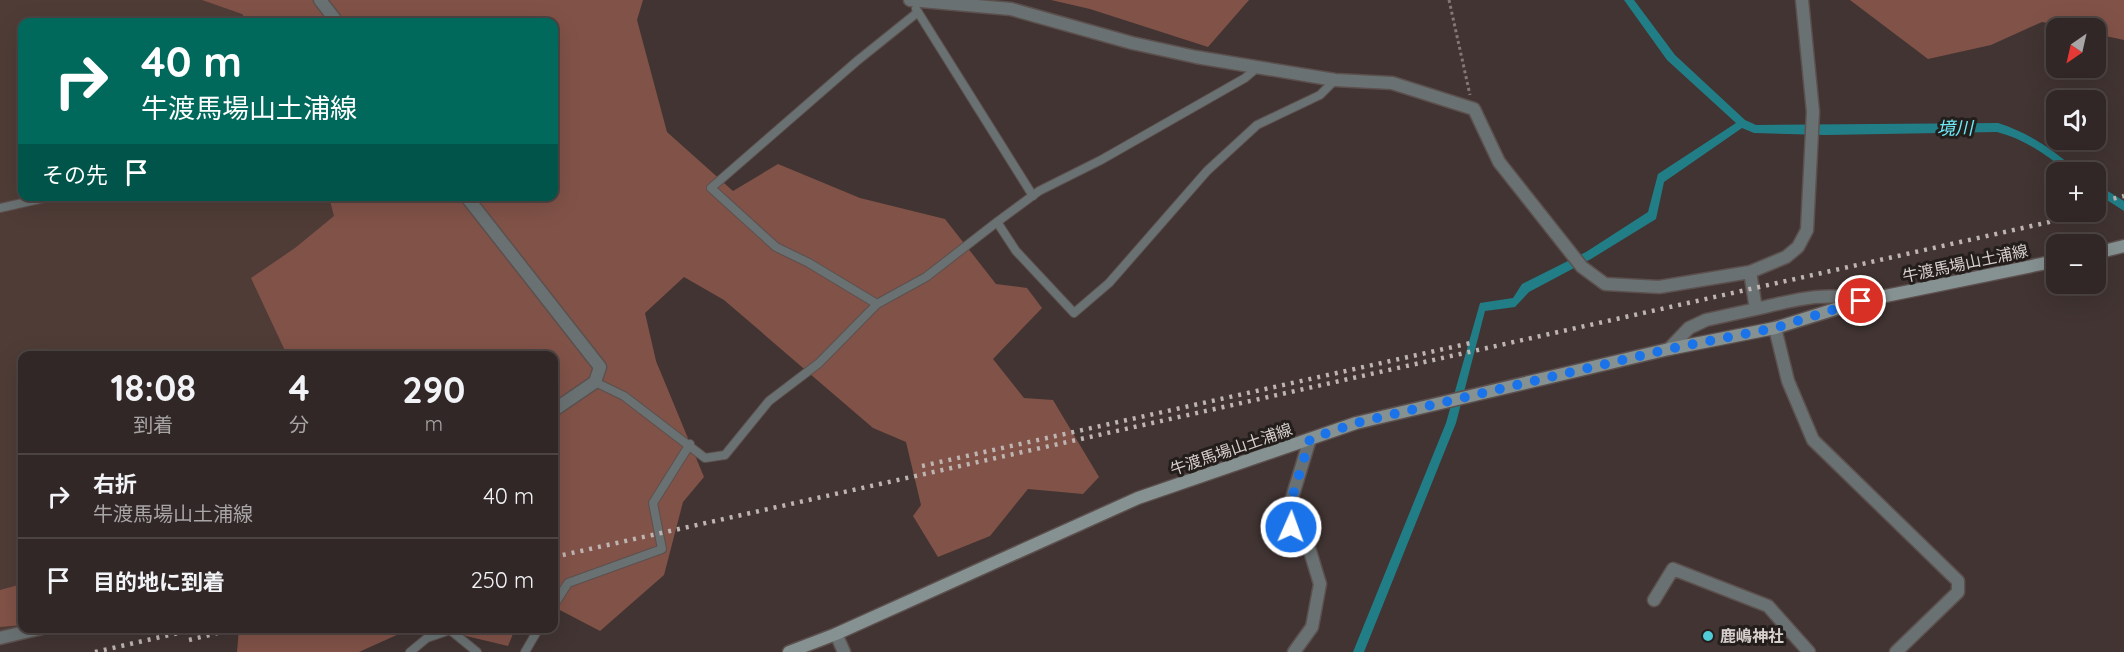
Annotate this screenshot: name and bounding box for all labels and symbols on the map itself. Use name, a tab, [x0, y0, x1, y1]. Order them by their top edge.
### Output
north arrow	[2046, 18, 2106, 78]
water label: 境川	[1937, 116, 1975, 140]
street label: 牛渡馬場山土浦線	[1900, 240, 2030, 286]
pin	[1835, 275, 1886, 326]
street label: 牛渡馬場山土浦線	[1167, 419, 1295, 479]
position arrow	[1259, 495, 1323, 559]
place label: 鹿嶋神社	[1720, 626, 1784, 646]
marker: 鹿嶋神社	[1701, 629, 1715, 643]

